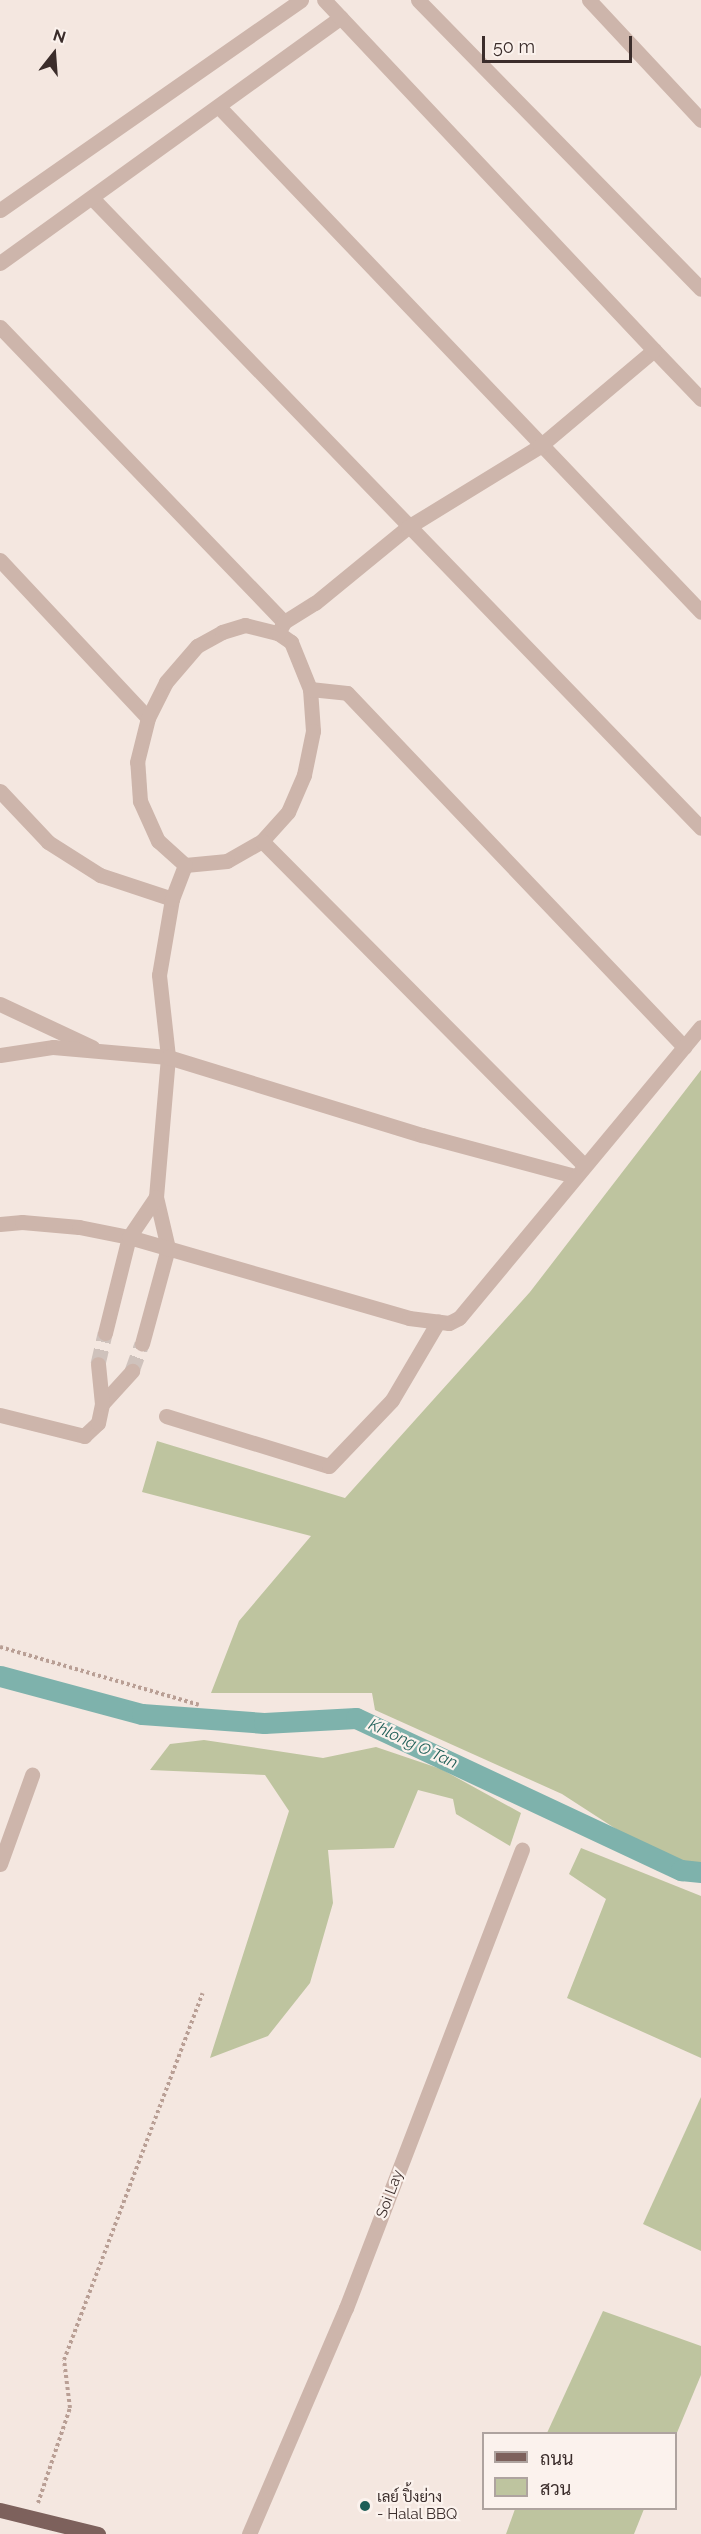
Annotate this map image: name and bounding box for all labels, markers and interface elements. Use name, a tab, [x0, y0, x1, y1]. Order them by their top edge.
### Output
north arrow	[24, 24, 84, 84]
scale bar	[485, 24, 635, 62]
text: N	[51, 25, 68, 47]
text: 50 m	[493, 36, 535, 57]
water label: Khlong O Tan	[365, 1715, 461, 1773]
street label: Soi Lay	[373, 2167, 407, 2221]
legend	[482, 2432, 677, 2510]
text: ถนน	[540, 2448, 573, 2469]
text: สวน	[540, 2478, 571, 2499]
place label: เลย์ ปิ้งย่าง - Halal BBQ	[377, 2488, 458, 2523]
marker: เลย์ ปิ้งย่าง - Halal BBQ	[358, 2499, 372, 2513]

